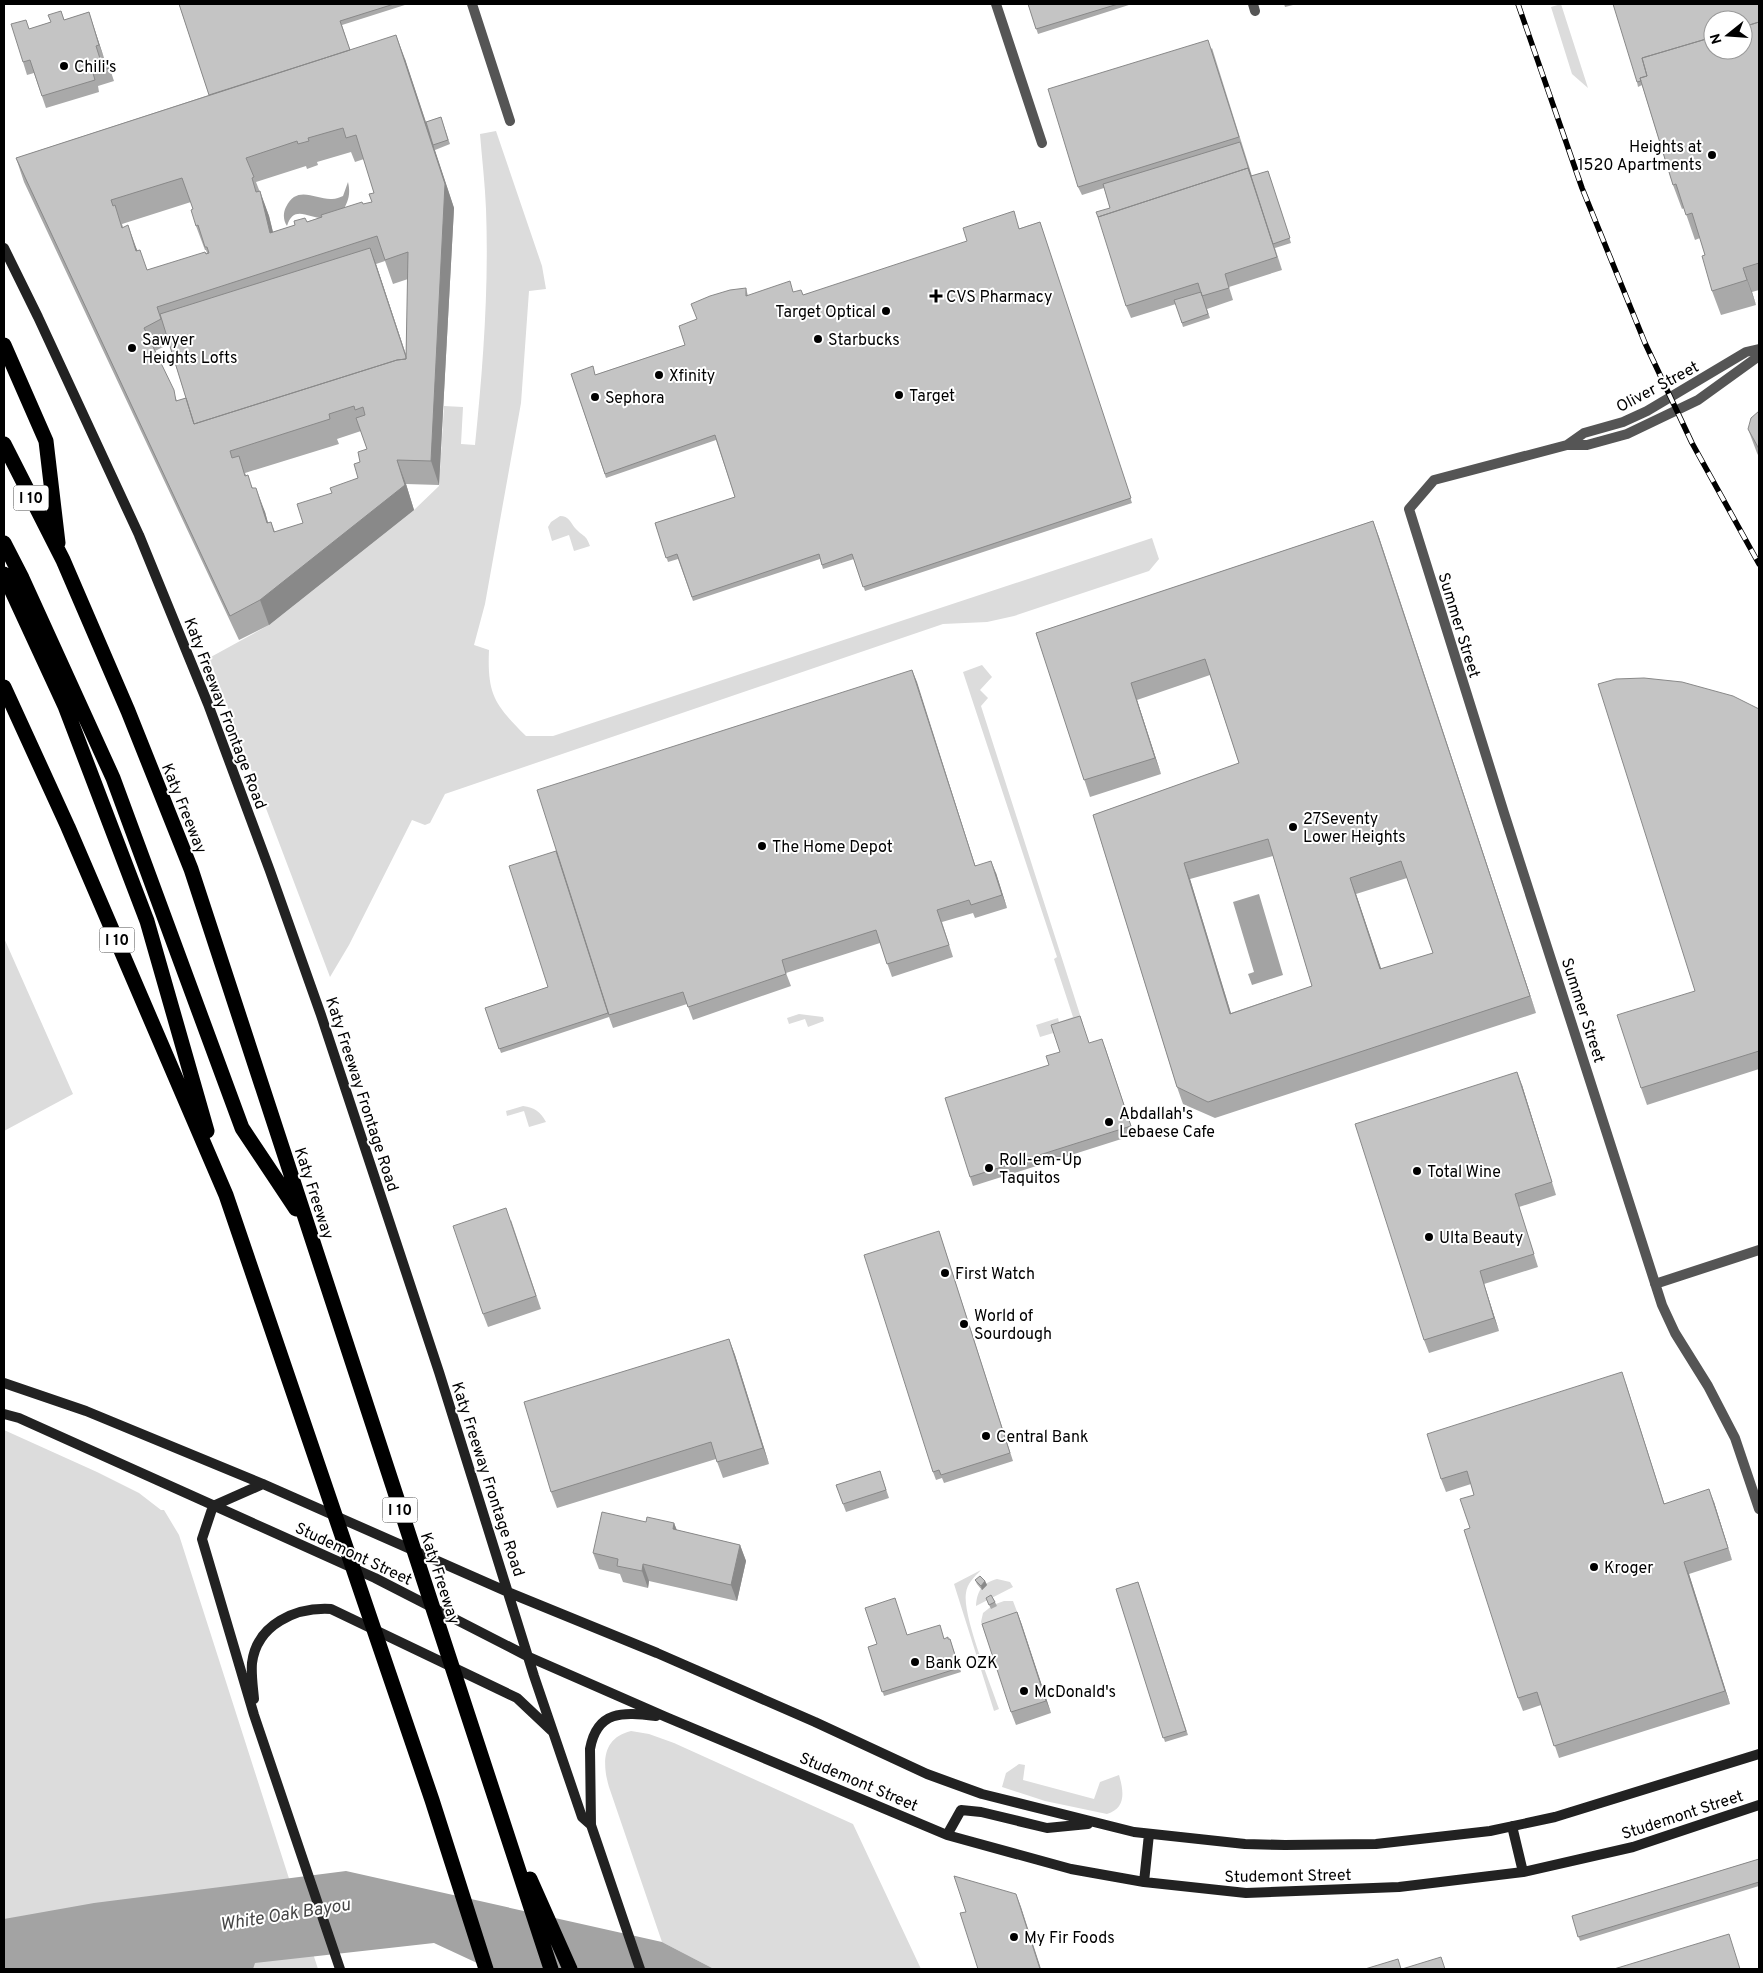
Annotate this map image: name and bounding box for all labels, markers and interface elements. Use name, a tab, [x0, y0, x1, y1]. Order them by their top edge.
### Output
north arrow	[1703, 10, 1753, 60]
text: N	[1707, 31, 1727, 46]
place label: Chili's	[74, 58, 117, 78]
marker: Chili's	[58, 60, 70, 72]
place label: Heights at 1520 Apartments	[1578, 138, 1702, 176]
marker: Heights at 1520 Apartments	[1706, 149, 1718, 161]
place label: CVS Pharmacy	[946, 288, 1052, 308]
marker: CVS Pharmacy	[930, 290, 942, 302]
place label: Target Optical	[775, 303, 876, 323]
marker: Target Optical	[880, 305, 892, 317]
place label: Sawyer Heights Lofts	[142, 331, 237, 369]
place label: Starbucks	[828, 331, 900, 351]
marker: Starbucks	[812, 333, 824, 345]
marker: Sawyer Heights Lofts	[126, 342, 138, 354]
street label: Oliver Street	[1613, 358, 1703, 418]
place label: Xfinity	[669, 367, 715, 387]
marker: Xfinity	[653, 369, 665, 381]
place label: Target	[909, 387, 955, 407]
place label: Sephora	[605, 389, 665, 409]
marker: Target	[893, 389, 905, 401]
marker: Sephora	[589, 391, 601, 403]
road number: I 10	[14, 486, 48, 510]
street label: Summer Street	[1433, 571, 1484, 681]
street label: Katy Freeway Frontage Road	[181, 615, 271, 811]
street label: Katy Freeway	[158, 760, 212, 856]
place label: 27Seventy Lower Heights	[1303, 810, 1406, 848]
marker: 27Seventy Lower Heights	[1287, 821, 1299, 833]
place label: The Home Depot	[772, 838, 893, 858]
marker: The Home Depot	[756, 840, 768, 852]
road number: I 10	[100, 928, 134, 952]
street label: Summer Street	[1556, 956, 1608, 1066]
street label: Katy Freeway Frontage Road	[320, 995, 402, 1194]
place label: Abdallah's Lebaese Cafe	[1119, 1105, 1215, 1143]
marker: Abdallah's Lebaese Cafe	[1103, 1116, 1115, 1128]
street label: Katy Freeway	[289, 1145, 337, 1242]
place label: Roll-em-Up Taquitos	[999, 1151, 1082, 1189]
marker: Roll-em-Up Taquitos	[983, 1162, 995, 1174]
place label: Total Wine	[1427, 1163, 1501, 1183]
marker: Total Wine	[1411, 1165, 1423, 1177]
place label: Ulta Beauty	[1439, 1229, 1523, 1249]
marker: Ulta Beauty	[1423, 1231, 1435, 1243]
place label: First Watch	[955, 1265, 1035, 1285]
marker: First Watch	[939, 1267, 951, 1279]
place label: World of Sourdough	[974, 1307, 1052, 1345]
marker: World of Sourdough	[958, 1318, 970, 1330]
street label: Katy Freeway Frontage Road	[446, 1380, 528, 1579]
place label: Central Bank	[996, 1428, 1088, 1448]
marker: Central Bank	[980, 1430, 992, 1442]
road number: I 10	[382, 1498, 418, 1522]
street label: Studemont Street	[291, 1519, 415, 1591]
street label: Katy Freeway	[415, 1530, 463, 1627]
place label: Kroger	[1604, 1559, 1654, 1579]
marker: Kroger	[1588, 1561, 1600, 1573]
place label: Bank OZK	[925, 1654, 998, 1674]
marker: Bank OZK	[909, 1656, 921, 1668]
place label: McDonald's	[1034, 1683, 1116, 1703]
marker: McDonald's	[1018, 1685, 1030, 1697]
street label: Studemont Street	[796, 1749, 921, 1817]
street label: Studemont Street	[1619, 1787, 1746, 1845]
street label: Studemont Street	[1224, 1866, 1352, 1888]
water label: White Oak Bayou	[218, 1894, 352, 1937]
place label: My Fir Foods	[1024, 1929, 1115, 1949]
marker: My Fir Foods	[1008, 1931, 1020, 1943]

